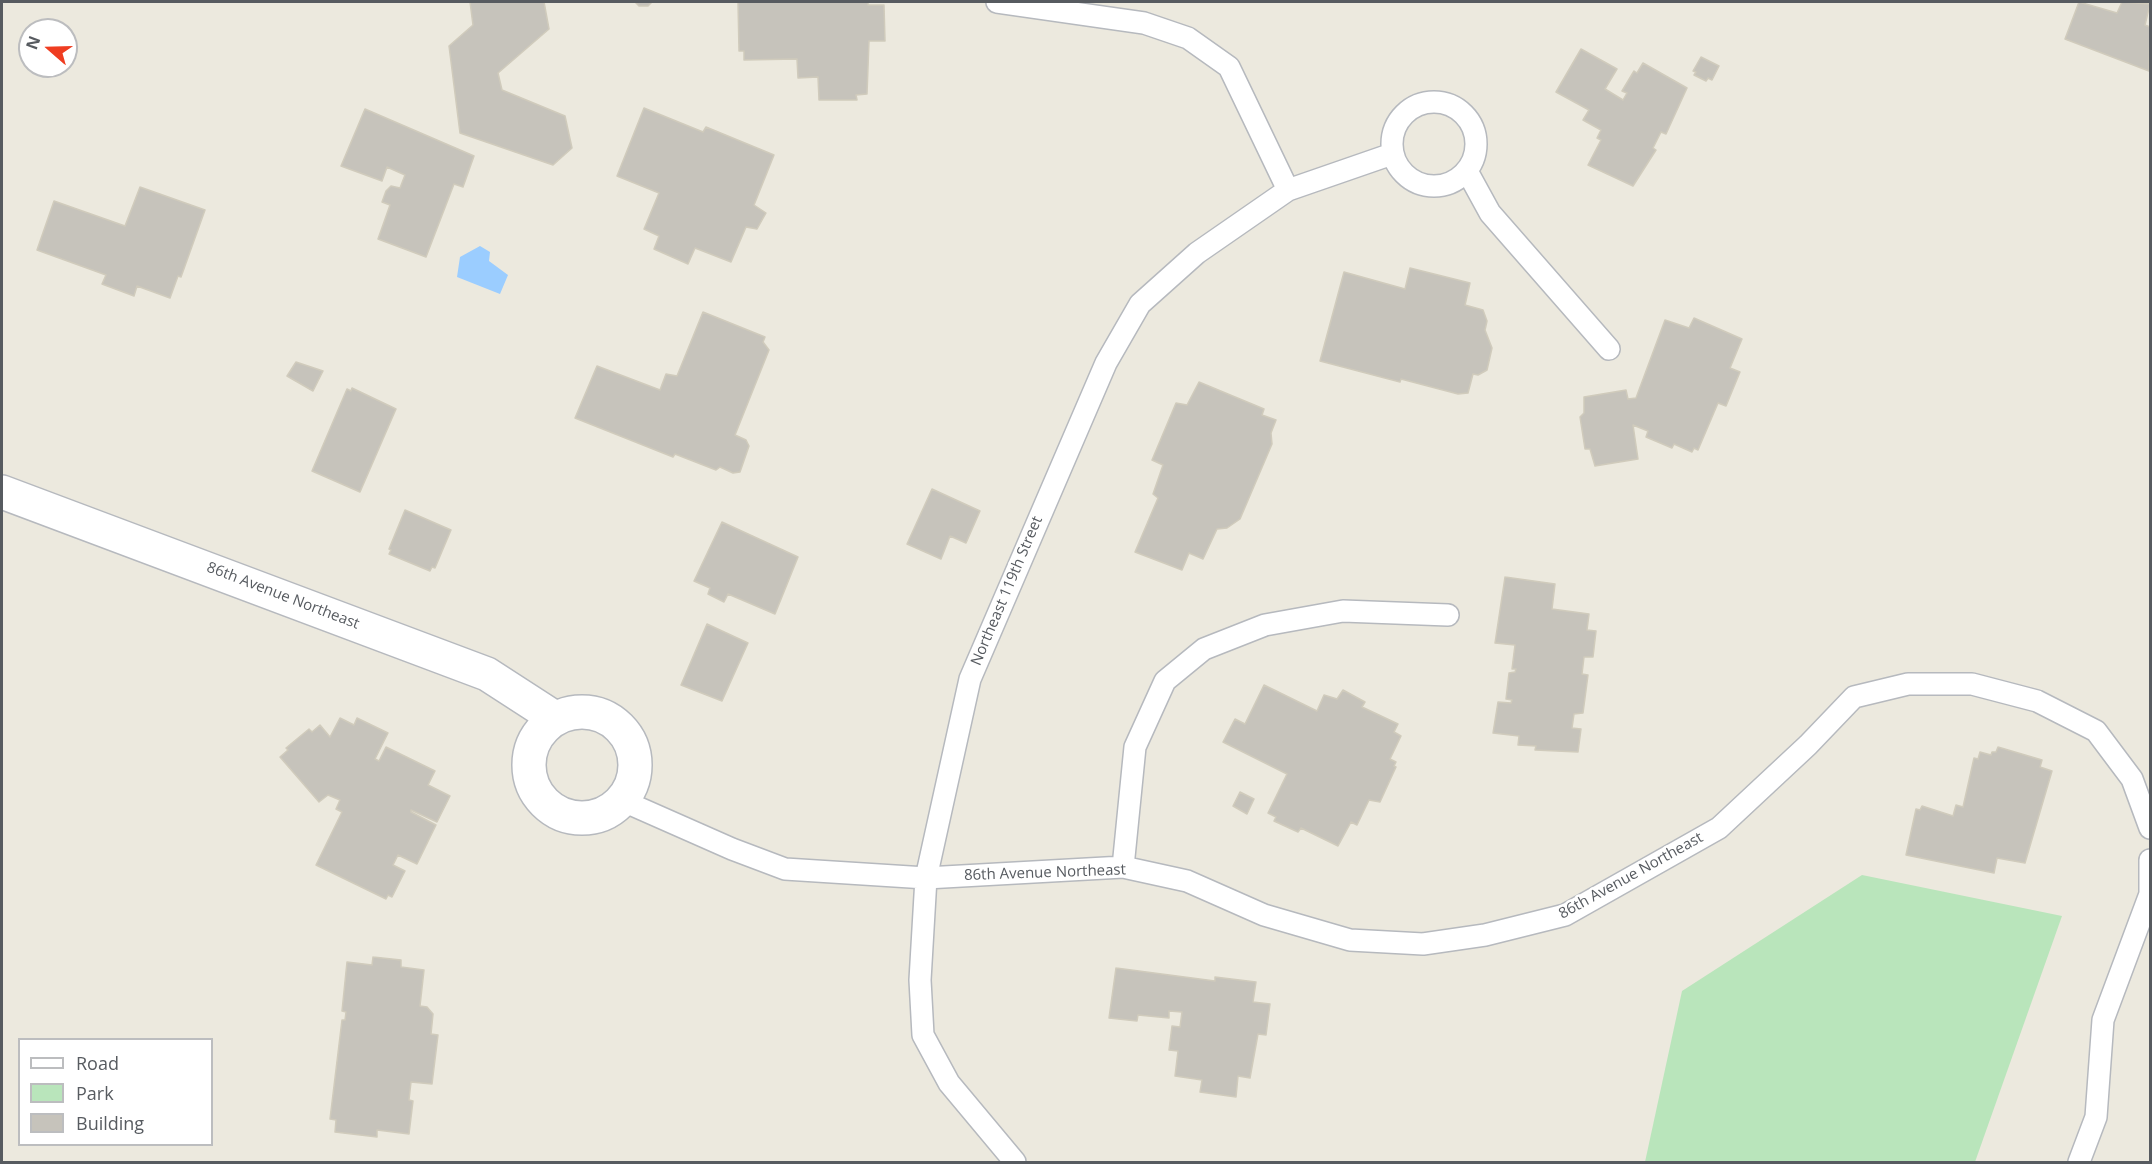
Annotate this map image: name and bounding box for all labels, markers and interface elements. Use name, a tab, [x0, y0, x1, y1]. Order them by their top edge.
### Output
north arrow	[18, 18, 78, 78]
text: N	[20, 33, 46, 52]
street label: Northeast 119th Street	[967, 514, 1047, 668]
street label: 86th Avenue Northeast	[204, 559, 362, 633]
street label: 86th Avenue Northeast	[1556, 829, 1706, 923]
street label: 86th Avenue Northeast	[964, 861, 1126, 885]
legend	[18, 1038, 213, 1146]
text: Road	[76, 1051, 119, 1075]
text: Park	[76, 1081, 114, 1105]
text: Building	[76, 1111, 144, 1135]

